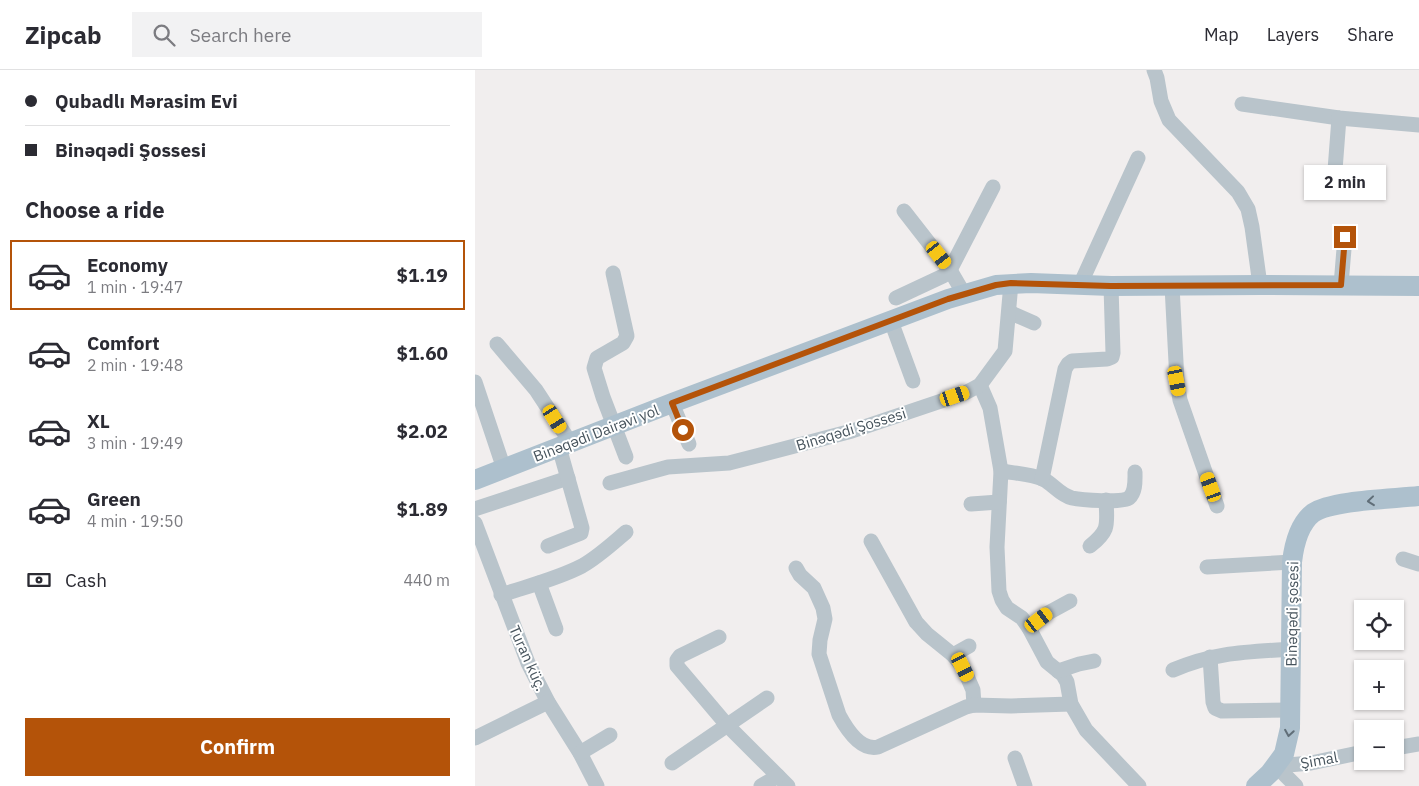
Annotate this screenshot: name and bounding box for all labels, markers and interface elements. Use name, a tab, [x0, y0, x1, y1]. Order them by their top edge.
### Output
search box	[132, 12, 482, 57]
text: Zipcab	[25, 19, 102, 51]
icon: search	[150, 21, 178, 49]
text: Search here	[190, 23, 292, 47]
text: Map	[1204, 23, 1239, 46]
text: Layers	[1267, 23, 1319, 46]
text: Share	[1347, 23, 1394, 46]
text: Qubadlı Mərasim Evi	[55, 89, 238, 113]
text: Binəqədi Şossesi	[55, 138, 206, 162]
callout: 2 min	[1304, 164, 1386, 200]
text: 2 min	[1324, 172, 1366, 192]
text: Choose a ride	[25, 195, 165, 224]
route end	[1334, 226, 1356, 248]
car	[923, 239, 954, 271]
icon: car	[27, 253, 72, 298]
text: Economy	[87, 253, 168, 277]
text: $1.19	[396, 263, 448, 287]
text: 1 min · 19:47	[87, 277, 183, 297]
icon: car	[27, 331, 72, 376]
text: Comfort	[87, 331, 160, 355]
text: $1.60	[396, 341, 448, 365]
text: 2 min · 19:48	[87, 355, 183, 375]
car	[1166, 365, 1187, 397]
car	[938, 384, 971, 408]
street label: Binəqədi Dairəvi yol	[530, 400, 662, 466]
car	[540, 402, 569, 436]
street label: Binəqədi Şossesi	[794, 403, 908, 455]
icon: car	[27, 409, 72, 454]
text: XL	[87, 409, 110, 433]
text: $2.02	[396, 419, 448, 443]
route start	[672, 419, 694, 441]
text: 3 min · 19:49	[87, 433, 183, 453]
car	[1198, 470, 1223, 504]
icon: car	[27, 487, 72, 532]
text: Green	[87, 487, 141, 511]
one-way arrow	[1366, 495, 1374, 506]
text: $1.89	[396, 497, 448, 521]
text: 4 min · 19:50	[87, 511, 183, 531]
street label: Binəqədi şosesi	[1282, 561, 1302, 667]
icon: cash	[25, 566, 53, 594]
text: Cash	[65, 568, 107, 592]
text: 440 m	[403, 570, 450, 590]
map controls	[1354, 600, 1404, 770]
button: locate	[1354, 600, 1404, 650]
car	[1022, 605, 1055, 635]
street label: Turan küç.	[505, 622, 551, 694]
car	[949, 650, 976, 684]
button: +	[1354, 660, 1404, 710]
button: Confirm	[25, 718, 450, 776]
button: −	[1354, 720, 1404, 770]
one-way arrow	[1284, 729, 1295, 737]
street label: Şimal	[1299, 747, 1339, 773]

